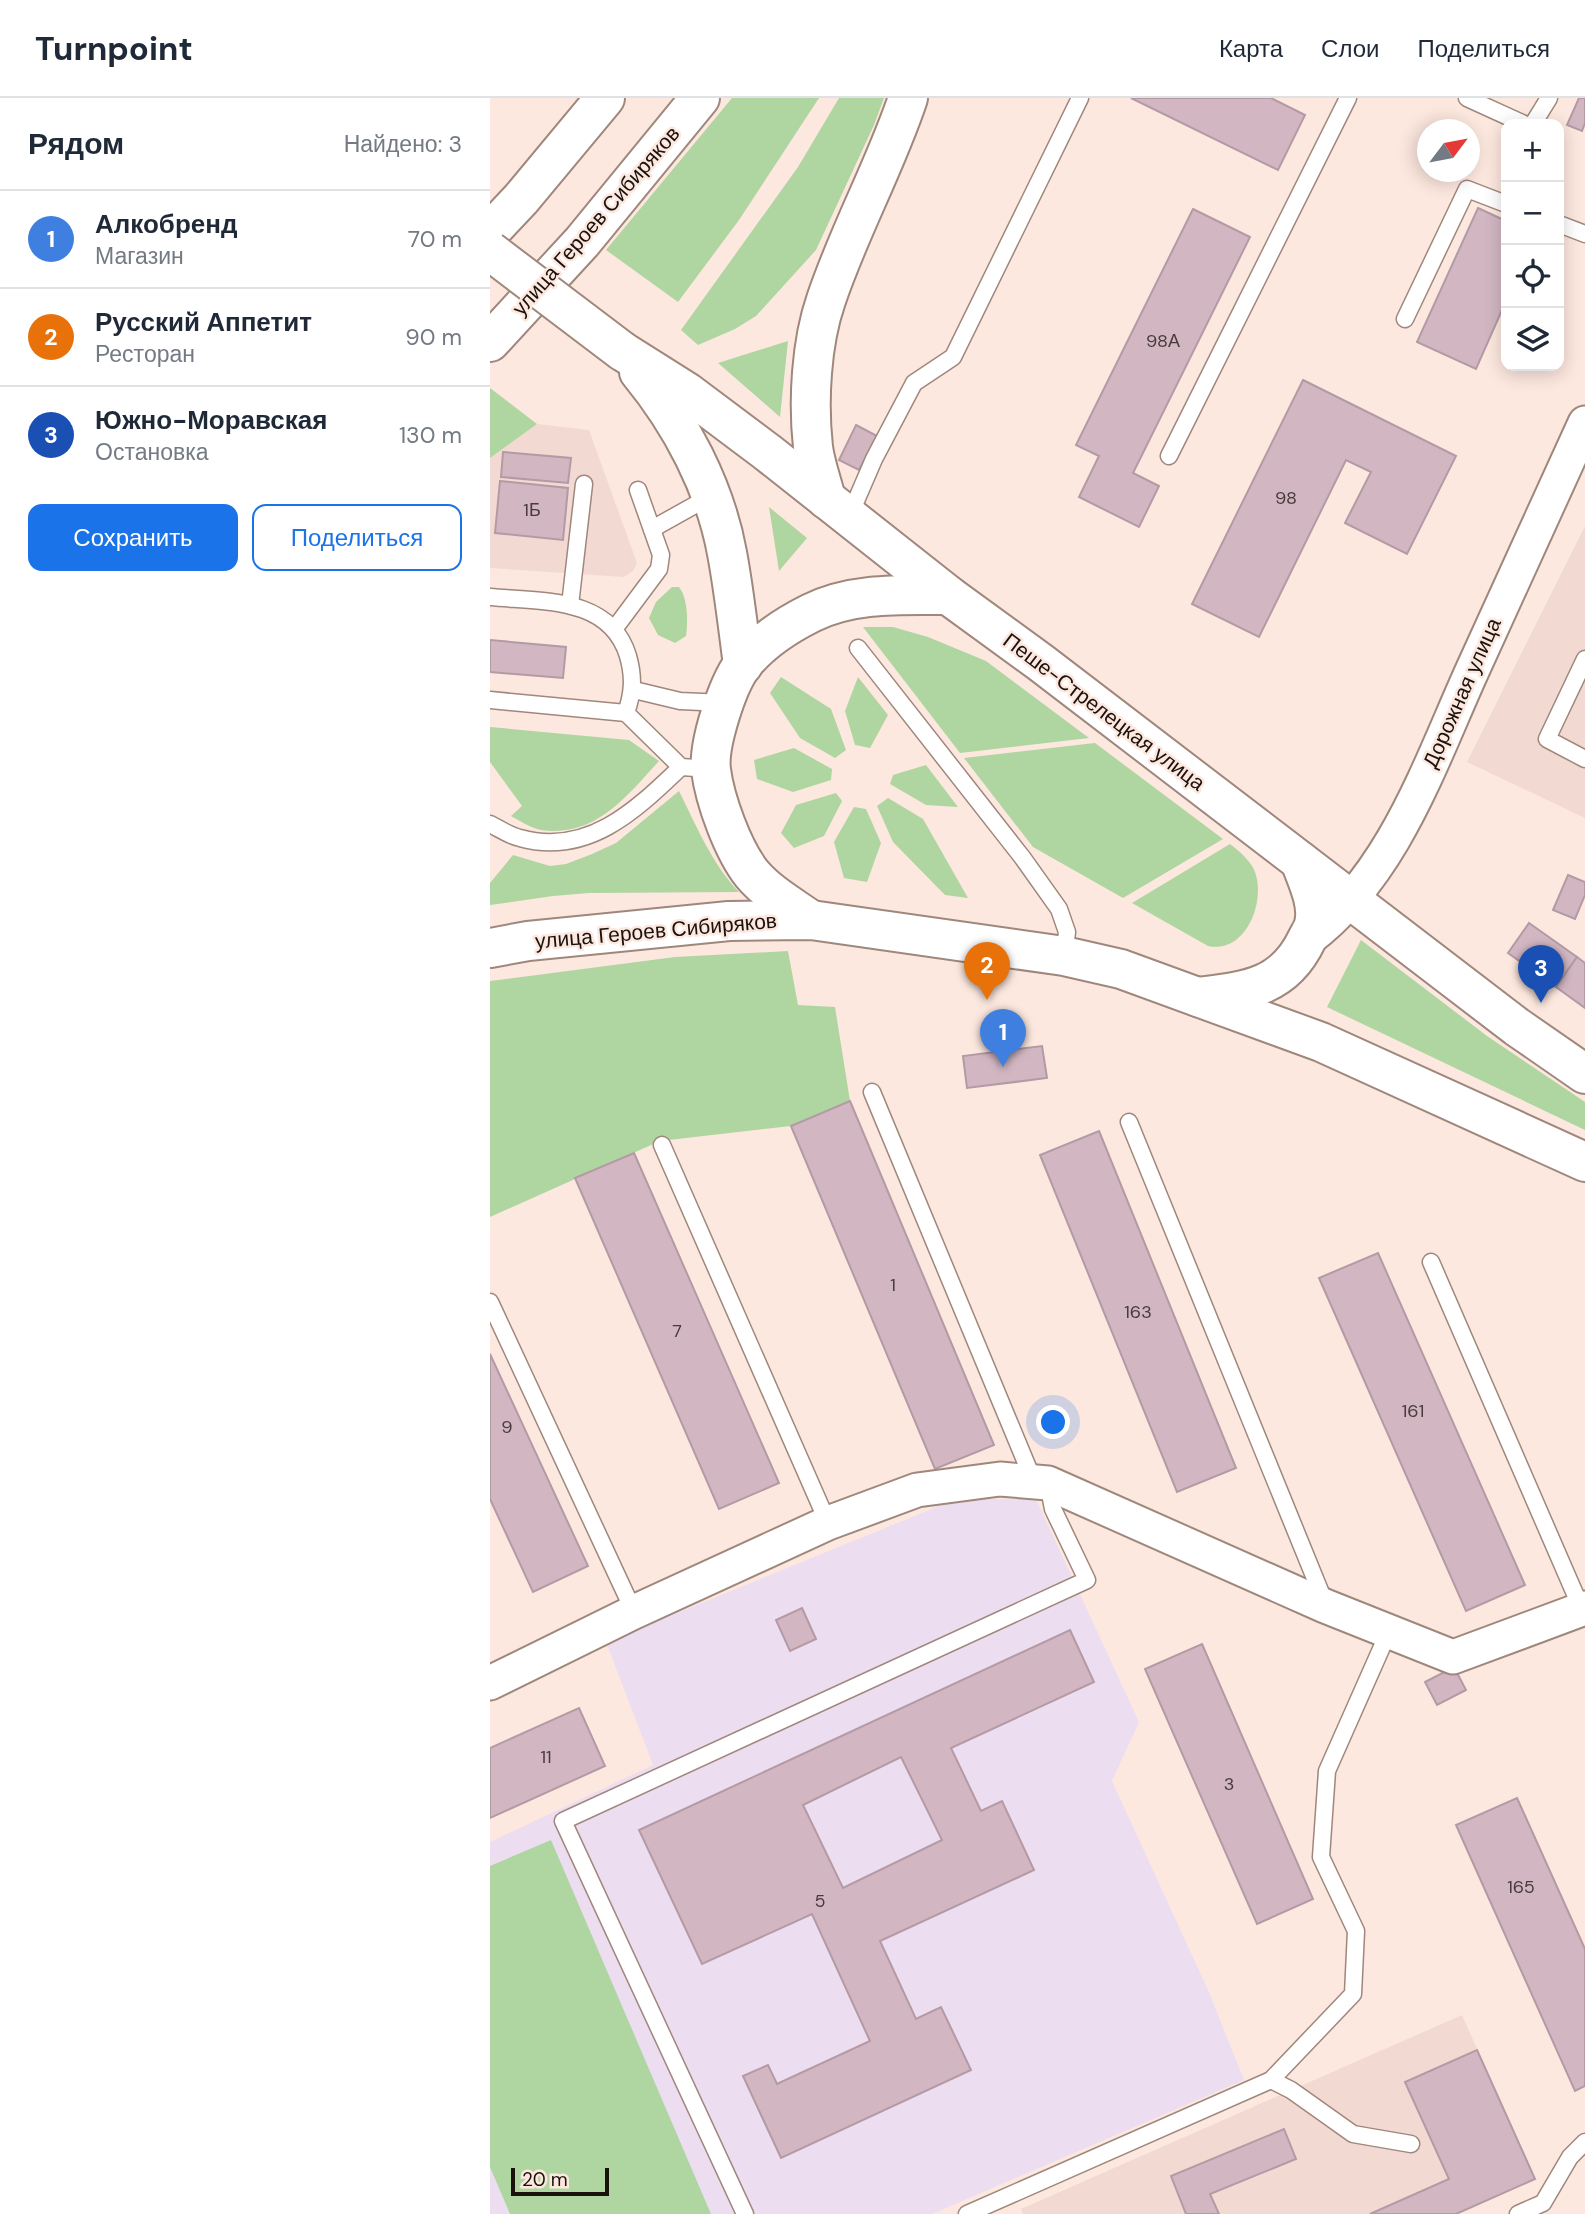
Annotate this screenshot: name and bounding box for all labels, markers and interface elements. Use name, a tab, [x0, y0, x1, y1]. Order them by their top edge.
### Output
text: Turnpoint	[35, 27, 193, 70]
text: Карта	[1219, 33, 1283, 64]
text: Слои	[1321, 33, 1379, 64]
text: Поделиться	[1417, 33, 1550, 64]
north arrow	[1417, 119, 1480, 182]
map controls	[1501, 119, 1564, 371]
button: +	[1501, 119, 1564, 182]
street label: улица Героев Сибиряков	[506, 120, 686, 322]
text: Рядом	[28, 124, 124, 163]
text: Найдено: 3	[344, 129, 462, 159]
button: −	[1501, 182, 1564, 245]
text: Алкобренд	[95, 207, 237, 241]
text: 1	[47, 224, 55, 254]
text: 70 m	[408, 224, 462, 254]
text: Магазин	[95, 241, 184, 271]
button: locate	[1501, 245, 1564, 308]
text: Русский Аппетит	[95, 305, 312, 339]
button: layers	[1501, 308, 1564, 371]
text: 2	[44, 322, 58, 352]
text: 90 m	[405, 322, 462, 352]
house number: 98А	[1146, 329, 1180, 353]
text: Ресторан	[95, 339, 195, 369]
text: Южно-Моравская	[95, 403, 327, 437]
text: 3	[44, 420, 58, 450]
text: 130 m	[399, 420, 462, 450]
text: Остановка	[95, 437, 209, 467]
house number: 98	[1275, 486, 1297, 510]
house number: 1Б	[523, 498, 541, 522]
button: Сохранить	[28, 504, 238, 571]
button: Поделиться	[252, 504, 462, 571]
street label: Дорожная улица	[1416, 613, 1508, 772]
street label: Пеше-Стрелецкая улица	[997, 627, 1211, 797]
street label: улица Героев Сибиряков	[534, 906, 778, 956]
pin: 2	[964, 942, 1010, 1000]
pin: 3	[1518, 945, 1564, 1003]
pin: 1	[980, 1009, 1026, 1067]
house number: 1	[890, 1273, 896, 1297]
house number: 163	[1124, 1300, 1152, 1324]
house number: 7	[672, 1319, 682, 1343]
house number: 161	[1402, 1399, 1424, 1423]
your location	[1036, 1405, 1070, 1439]
house number: 9	[501, 1415, 513, 1439]
house number: 11	[540, 1745, 552, 1769]
house number: 3	[1224, 1772, 1234, 1796]
house number: 165	[1507, 1875, 1535, 1899]
house number: 5	[815, 1889, 825, 1913]
scale bar	[511, 2165, 609, 2197]
text: 20 m	[522, 2167, 568, 2192]

